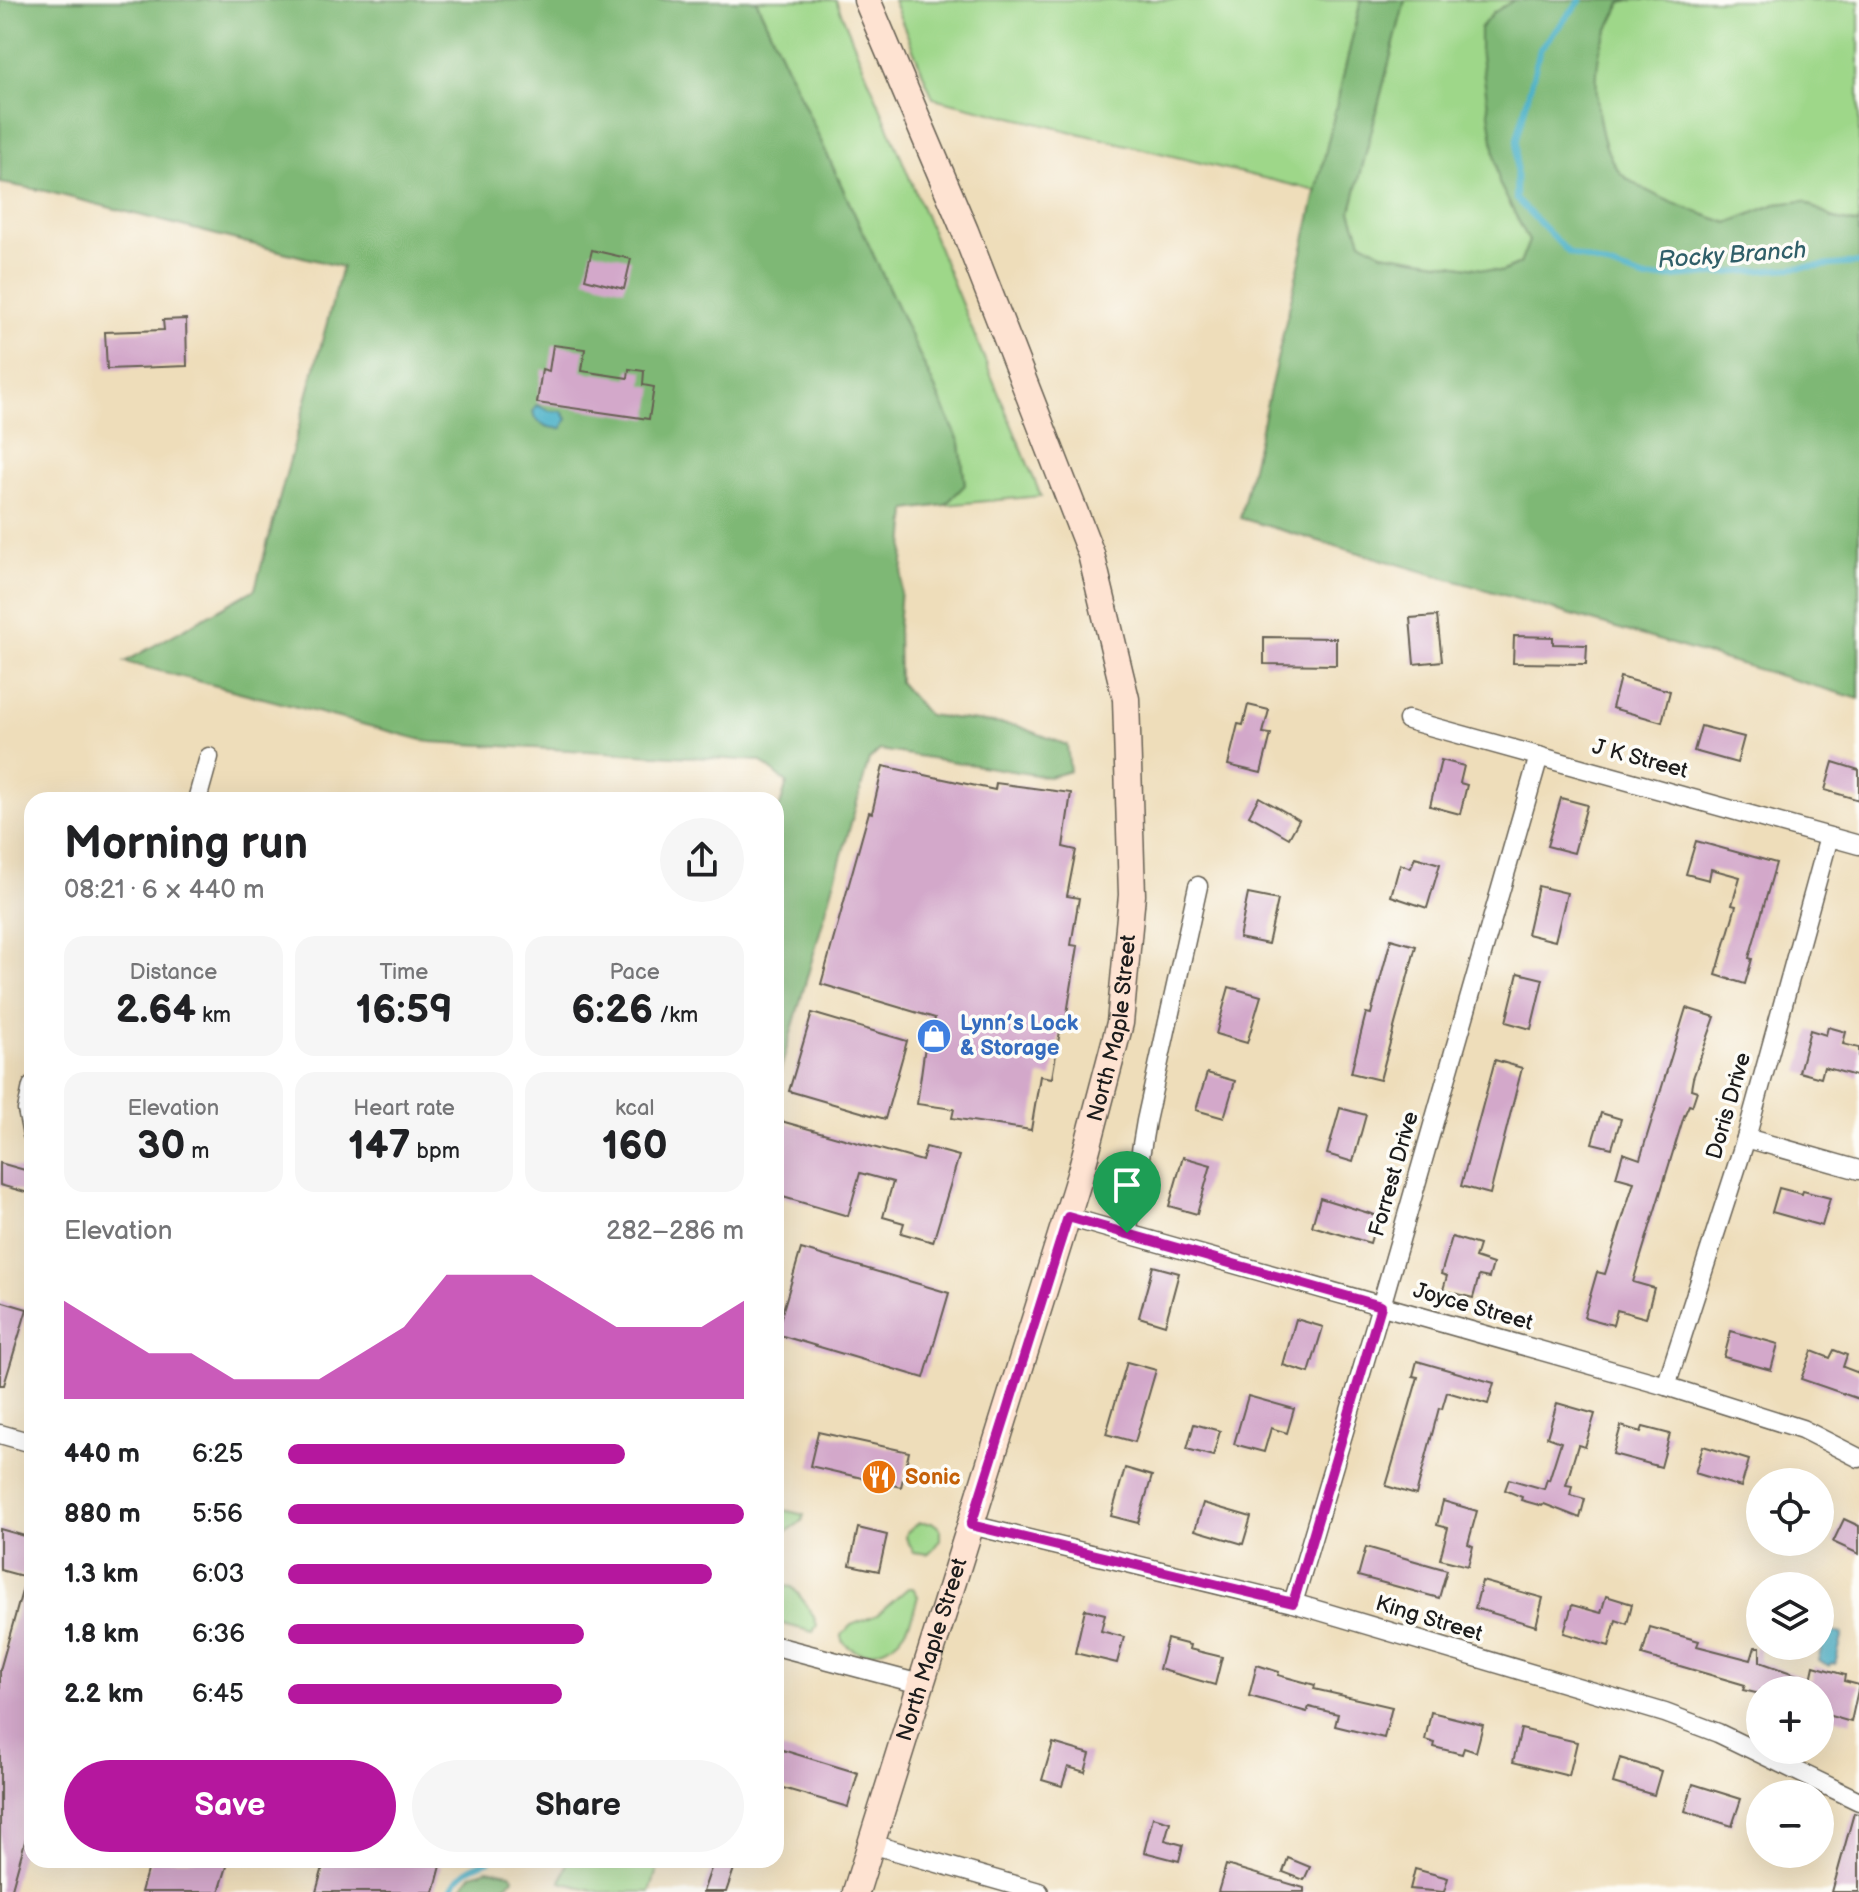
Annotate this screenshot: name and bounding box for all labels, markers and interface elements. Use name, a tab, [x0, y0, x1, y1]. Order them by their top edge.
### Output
water label: Rocky Branch	[1657, 235, 1807, 275]
street label: J K Street	[1589, 733, 1691, 785]
text: Morning run	[64, 818, 308, 871]
button: share	[660, 818, 744, 902]
text: 08:21 · 6 × 440 m	[64, 875, 264, 906]
street label: North Maple Street	[1081, 933, 1142, 1125]
text: Distance	[129, 959, 217, 986]
text: Time	[380, 959, 428, 986]
text: Pace	[610, 959, 660, 986]
text: 2.64	[116, 986, 196, 1034]
text: 16:59	[355, 986, 453, 1034]
text: 6:26	[571, 986, 653, 1034]
text: km	[196, 1002, 231, 1029]
text: /km	[653, 1002, 698, 1029]
place label: Lynn’s Lock & Storage	[960, 1010, 1079, 1062]
shop icon: Lynn’s Lock & Storage	[915, 1017, 953, 1055]
street label: Doris Drive	[1701, 1049, 1757, 1163]
text: Elevation	[127, 1095, 219, 1122]
text: Heart rate	[353, 1095, 455, 1122]
text: kcal	[615, 1095, 654, 1122]
street label: Forrest Drive	[1363, 1108, 1425, 1240]
text: 30	[137, 1122, 185, 1170]
text: 147	[348, 1122, 411, 1170]
text: 160	[602, 1122, 668, 1170]
text: m	[185, 1138, 210, 1165]
text: bpm	[411, 1138, 460, 1165]
pin	[1093, 1151, 1161, 1233]
icon: arrive	[1105, 1163, 1149, 1207]
text: Elevation	[64, 1216, 172, 1247]
text: 282–286 m	[606, 1216, 744, 1247]
street label: Joyce Street	[1410, 1277, 1536, 1337]
text: 440 m	[64, 1439, 140, 1470]
text: 6:25	[192, 1439, 243, 1470]
restaurant icon: Sonic	[860, 1458, 898, 1496]
place label: Sonic	[905, 1464, 961, 1491]
map controls	[1746, 1468, 1834, 1868]
button: locate	[1746, 1468, 1834, 1556]
text: 880 m	[64, 1499, 141, 1530]
text: 5:56	[192, 1499, 243, 1530]
street label: North Maple Street	[891, 1555, 973, 1744]
text: 1.3 km	[64, 1559, 139, 1590]
text: 6:03	[192, 1559, 244, 1590]
button: layers	[1746, 1572, 1834, 1660]
street label: King Street	[1372, 1590, 1486, 1648]
text: 1.8 km	[64, 1619, 139, 1650]
text: 6:36	[192, 1619, 245, 1650]
button: +	[1746, 1676, 1834, 1764]
text: 2.2 km	[64, 1679, 144, 1710]
text: 6:45	[192, 1679, 244, 1710]
button: Save	[64, 1760, 396, 1852]
button: Share	[412, 1760, 744, 1852]
button: −	[1746, 1780, 1834, 1868]

